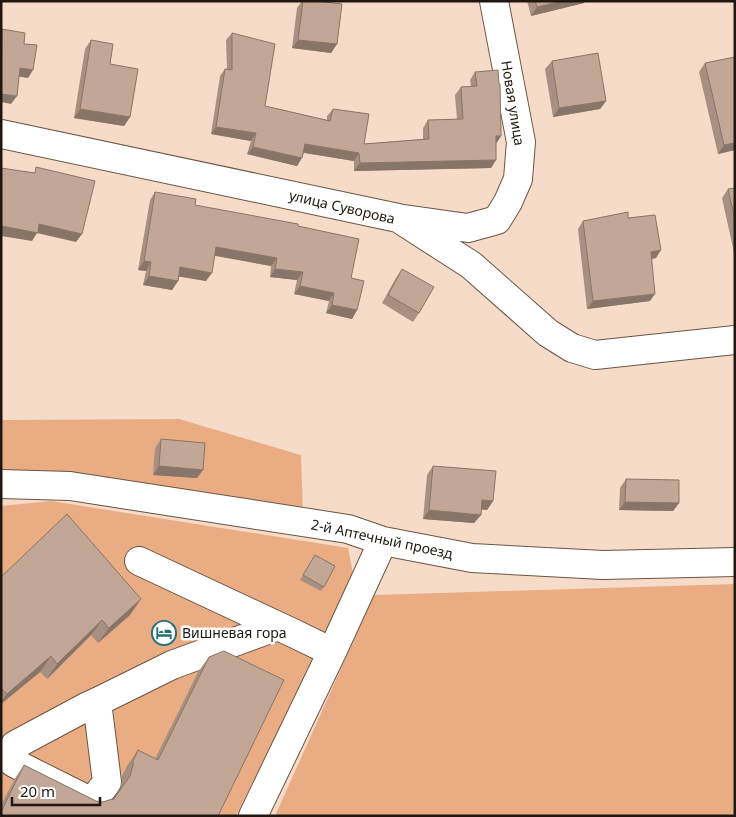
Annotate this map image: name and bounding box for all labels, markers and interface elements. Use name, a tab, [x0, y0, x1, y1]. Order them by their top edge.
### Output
street label: Новая улица	[497, 59, 530, 147]
street label: улица Суворова	[287, 185, 397, 228]
street label: 2-й Аптечный проезд	[310, 514, 455, 563]
hotel icon: Вишневая гора	[151, 620, 177, 646]
place label: Вишневая гора	[182, 623, 287, 642]
scale bar	[12, 774, 100, 806]
text: 20 m	[20, 781, 55, 801]

